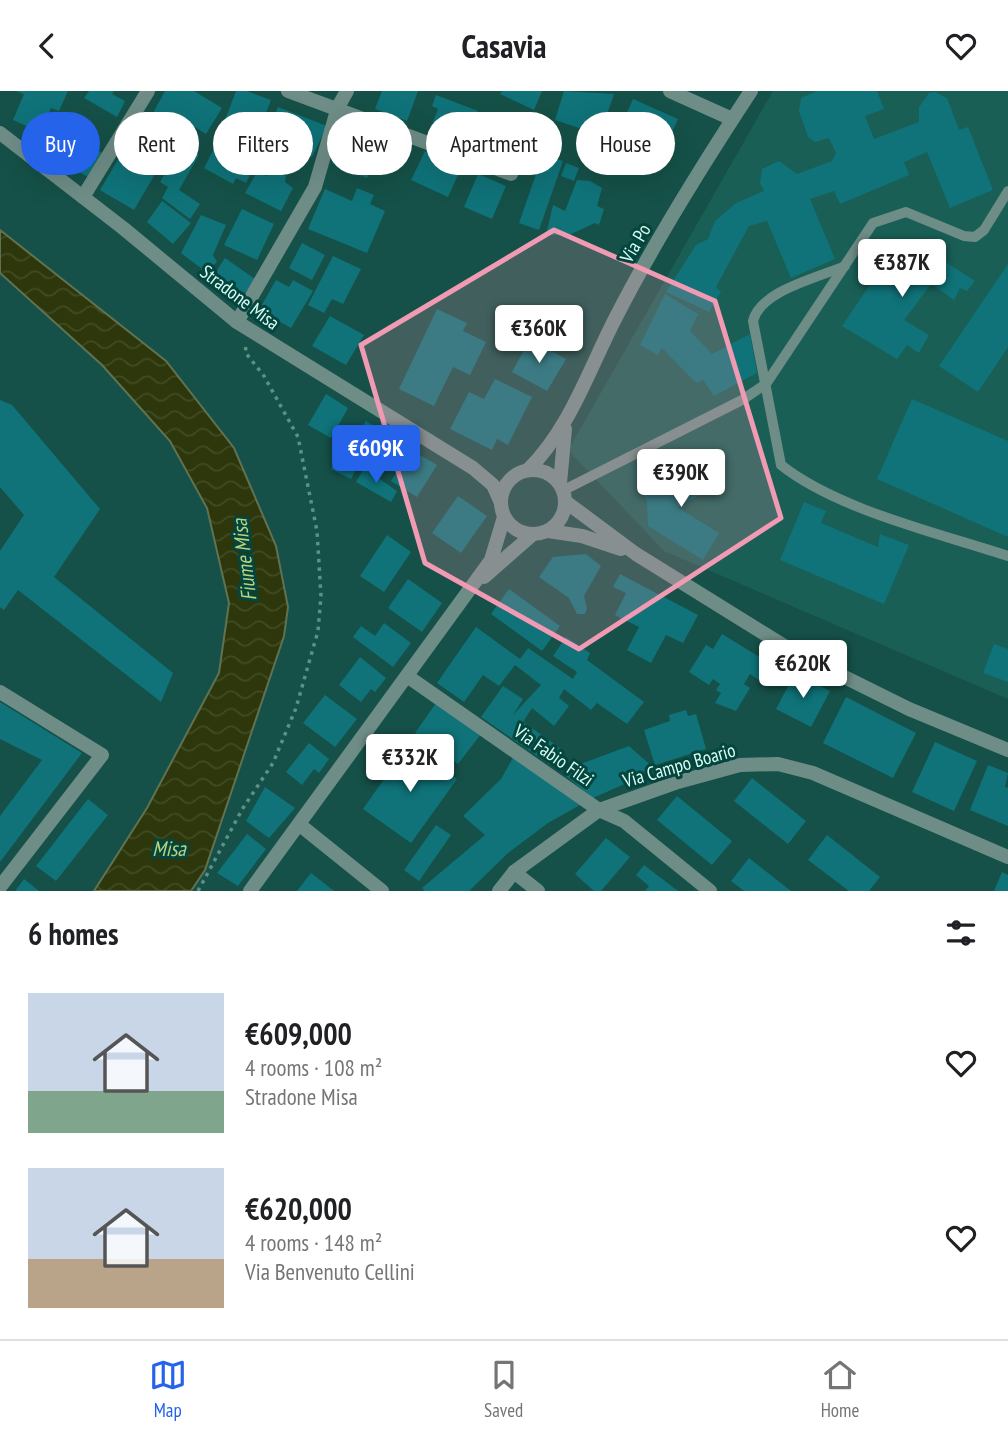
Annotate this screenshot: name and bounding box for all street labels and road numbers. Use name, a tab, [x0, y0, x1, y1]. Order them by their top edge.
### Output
street label: Via Po	[614, 219, 656, 268]
street label: Stradone Misa	[196, 259, 284, 335]
street label: Via Fabio Filzi	[509, 718, 599, 791]
street label: Via Campo Boario	[619, 738, 738, 793]

